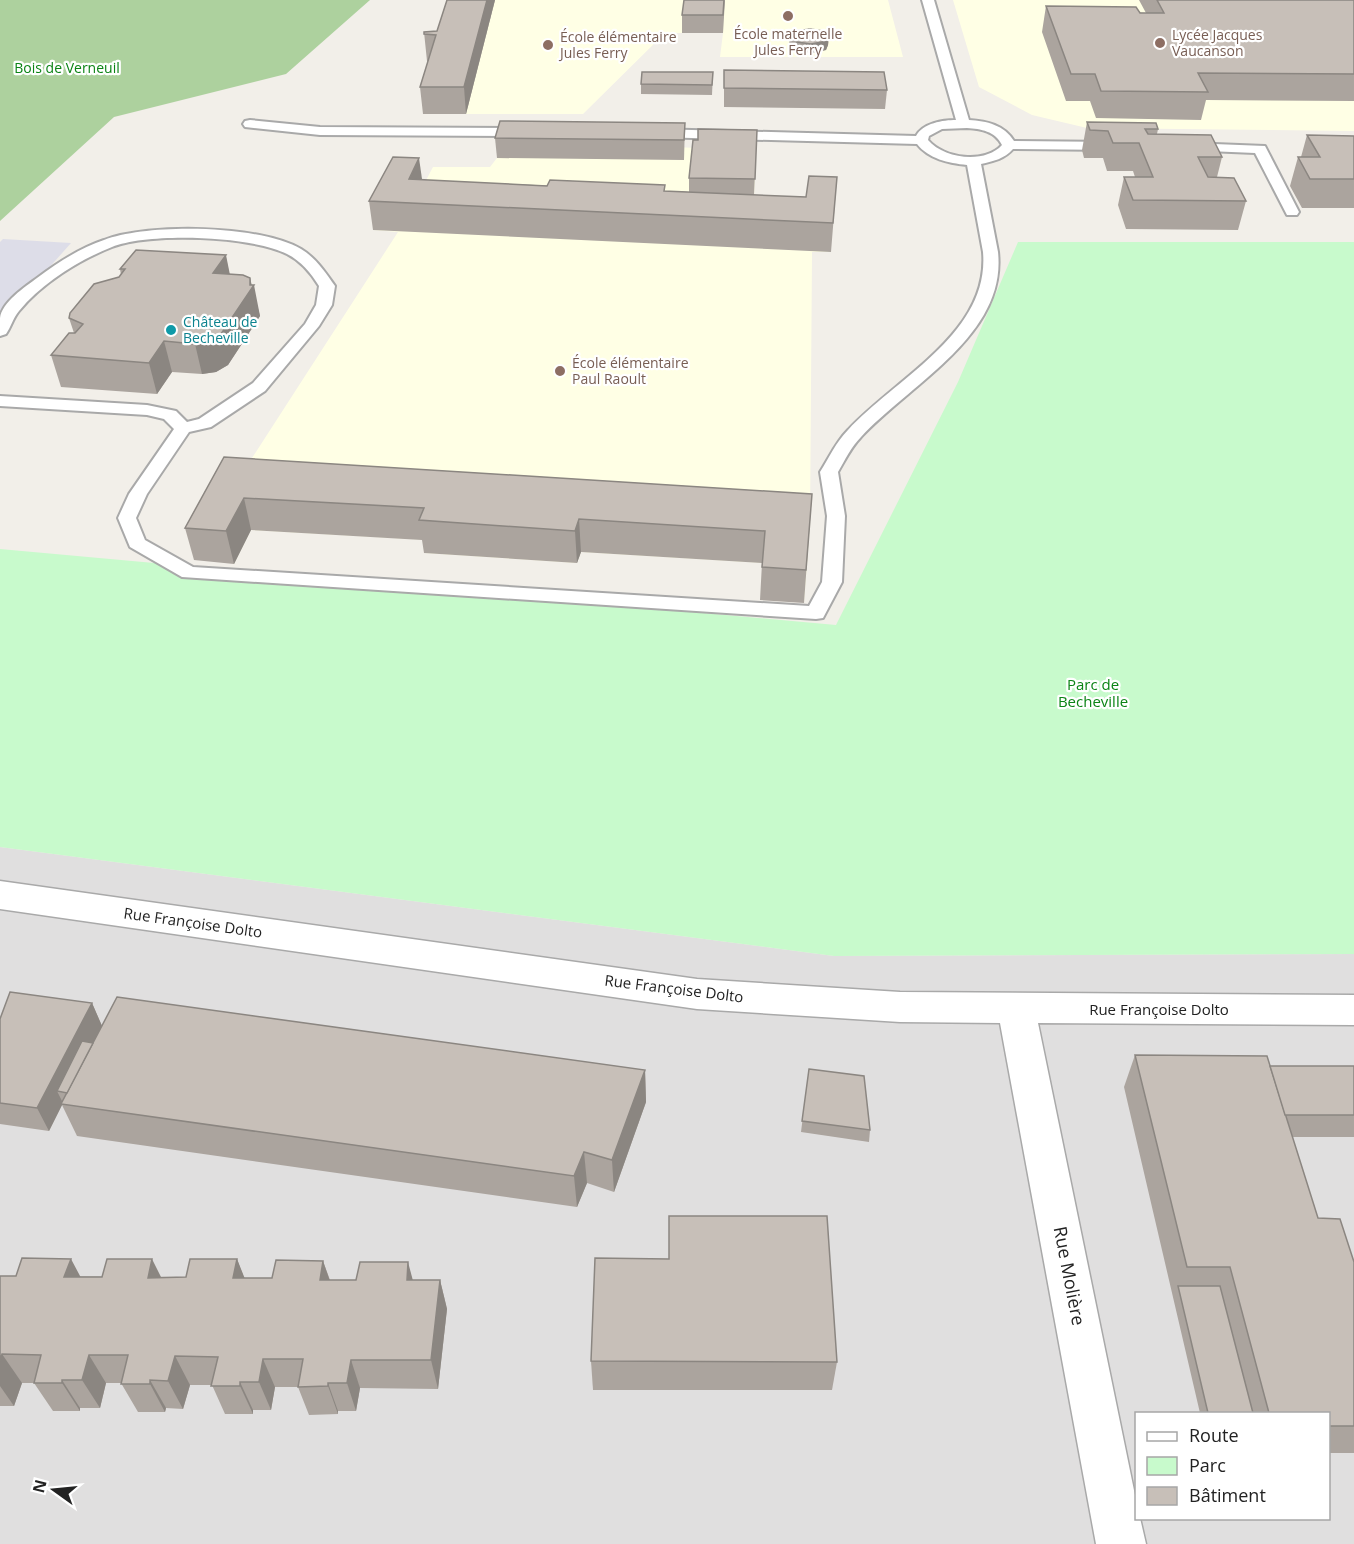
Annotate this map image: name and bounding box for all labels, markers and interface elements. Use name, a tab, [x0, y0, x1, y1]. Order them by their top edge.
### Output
marker: École maternelle Jules Ferry	[781, 9, 795, 23]
place label: École maternelle Jules Ferry	[734, 24, 842, 59]
place label: Lycée Jacques Vaucanson	[1172, 25, 1263, 60]
place label: École élémentaire Jules Ferry	[558, 27, 677, 62]
marker: Lycée Jacques Vaucanson	[1153, 36, 1167, 50]
marker: École élémentaire Jules Ferry	[541, 38, 555, 52]
park label: Bois de Verneuil	[14, 58, 120, 77]
place label: Château de Becheville	[183, 312, 258, 347]
marker: Château de Becheville	[164, 323, 178, 337]
place label: École élémentaire Paul Raoult	[572, 353, 689, 388]
marker: École élémentaire Paul Raoult	[553, 364, 567, 378]
park label: Parc de Becheville	[1058, 674, 1128, 711]
street label: Rue Françoise Dolto	[123, 902, 264, 942]
street label: Rue Françoise Dolto	[604, 970, 745, 1006]
street label: Rue Françoise Dolto	[1089, 999, 1229, 1019]
street label: Rue Molière	[1049, 1224, 1091, 1327]
legend	[1135, 1412, 1330, 1520]
text: Route	[1189, 1423, 1239, 1447]
text: Parc	[1189, 1453, 1226, 1477]
north arrow	[24, 1460, 84, 1520]
text: N	[27, 1477, 52, 1495]
text: Bâtiment	[1189, 1483, 1266, 1507]

